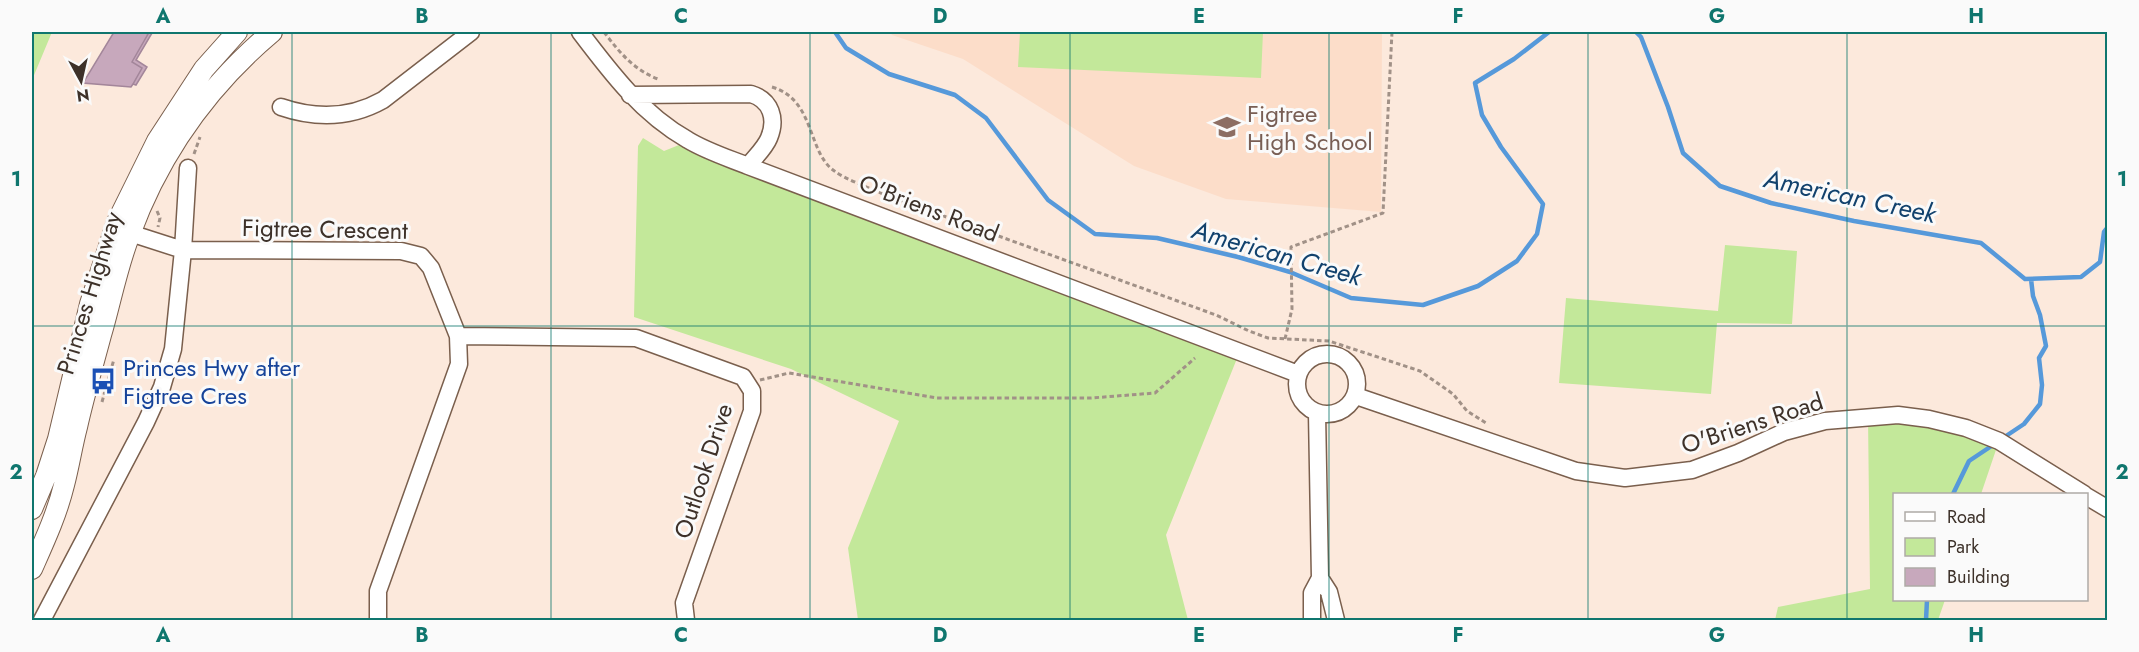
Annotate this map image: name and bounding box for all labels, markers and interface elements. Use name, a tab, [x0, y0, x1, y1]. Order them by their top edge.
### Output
text: A	[155, 2, 171, 31]
text: B	[415, 2, 429, 31]
text: C	[674, 2, 688, 31]
text: D	[933, 2, 947, 31]
text: E	[1193, 2, 1205, 31]
text: F	[1452, 2, 1464, 31]
text: G	[1709, 2, 1725, 31]
text: H	[1968, 2, 1984, 31]
north arrow	[51, 51, 111, 111]
text: N	[75, 83, 91, 108]
place label: Figtree High School	[1247, 96, 1373, 159]
school or university icon: Figtree High School	[1212, 112, 1242, 142]
water label: American Creek	[1760, 159, 1941, 233]
text: 1	[11, 165, 21, 194]
street label: O'Briens Road	[854, 165, 1004, 251]
text: 1	[2117, 165, 2127, 194]
street label: Princes Highway	[48, 207, 130, 379]
street label: Figtree Crescent	[242, 210, 409, 248]
water label: American Creek	[1187, 210, 1368, 296]
place label: Princes Hwy after Figtree Cres	[123, 350, 301, 413]
bus stop icon: Princes Hwy after Figtree Cres	[88, 366, 118, 396]
street label: O'Briens Road	[1677, 384, 1827, 462]
street label: Outlook Drive	[665, 399, 741, 543]
text: 2	[9, 458, 23, 487]
text: 2	[2115, 458, 2129, 487]
legend	[1893, 493, 2088, 601]
text: Road	[1947, 504, 1986, 530]
text: Park	[1947, 534, 1979, 560]
text: Building	[1947, 564, 2010, 590]
text: A	[155, 621, 171, 650]
text: B	[415, 621, 429, 650]
text: C	[674, 621, 688, 650]
text: D	[933, 621, 947, 650]
text: E	[1193, 621, 1205, 650]
text: F	[1452, 621, 1464, 650]
text: G	[1709, 621, 1725, 650]
text: H	[1968, 621, 1984, 650]

